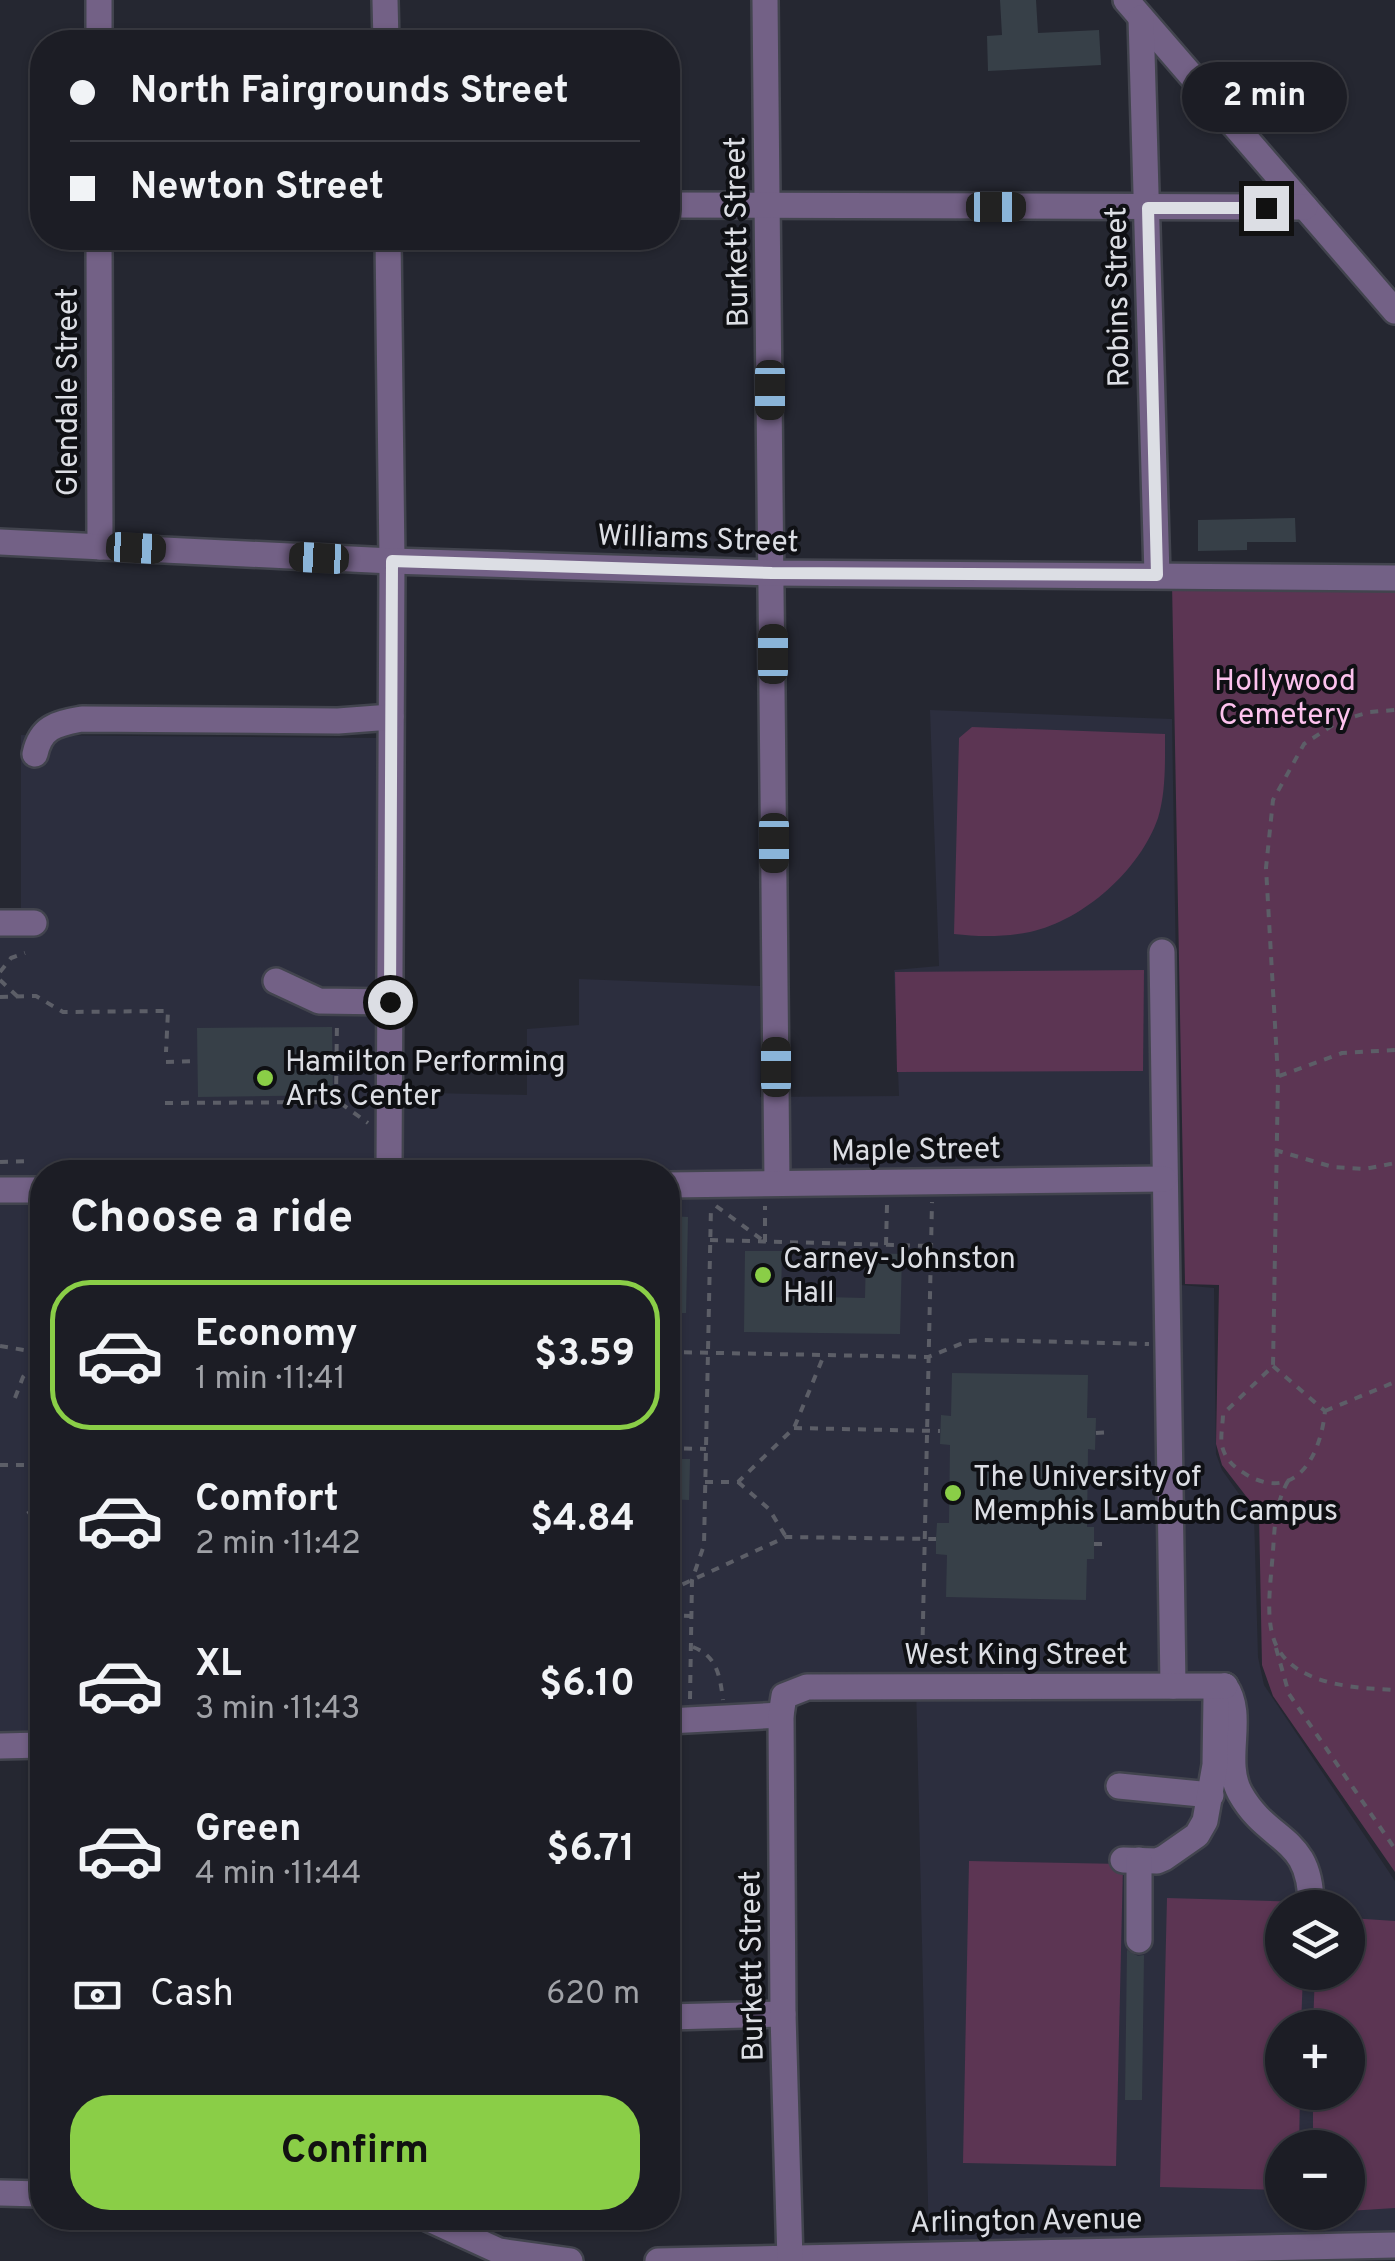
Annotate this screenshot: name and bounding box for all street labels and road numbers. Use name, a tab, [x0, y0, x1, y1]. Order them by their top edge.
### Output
street label: Burkett Street	[718, 136, 759, 328]
street label: Robins Street	[1099, 206, 1140, 388]
street label: Glendale Street	[51, 288, 88, 496]
street label: Williams Street	[597, 518, 799, 563]
street label: Maple Street	[831, 1132, 1001, 1171]
street label: West King Street	[904, 1638, 1128, 1675]
street label: Burkett Street	[733, 1870, 774, 2062]
street label: Arlington Avenue	[910, 2202, 1142, 2243]

